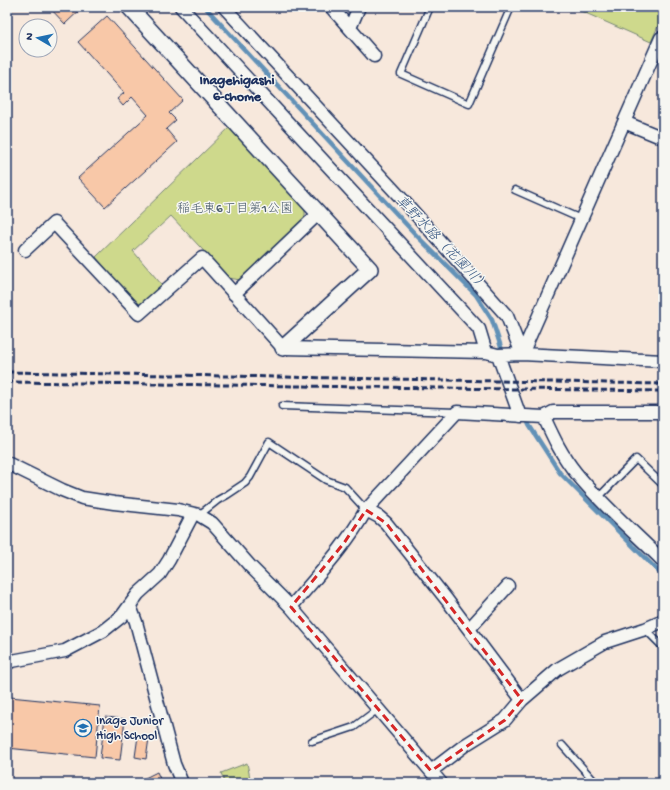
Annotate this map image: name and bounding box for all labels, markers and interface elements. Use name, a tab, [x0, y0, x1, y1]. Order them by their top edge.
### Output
north arrow	[18, 18, 58, 58]
text: N	[24, 32, 37, 41]
district label: Inagehigashi 6-chome	[200, 73, 274, 106]
water label: 草野水路（花園川）	[391, 192, 492, 295]
park label: 稲毛東6丁目第1公園	[177, 201, 293, 217]
place label: Inage Junior High School	[96, 714, 164, 744]
school or university icon: Inage Junior High School	[73, 718, 93, 738]

